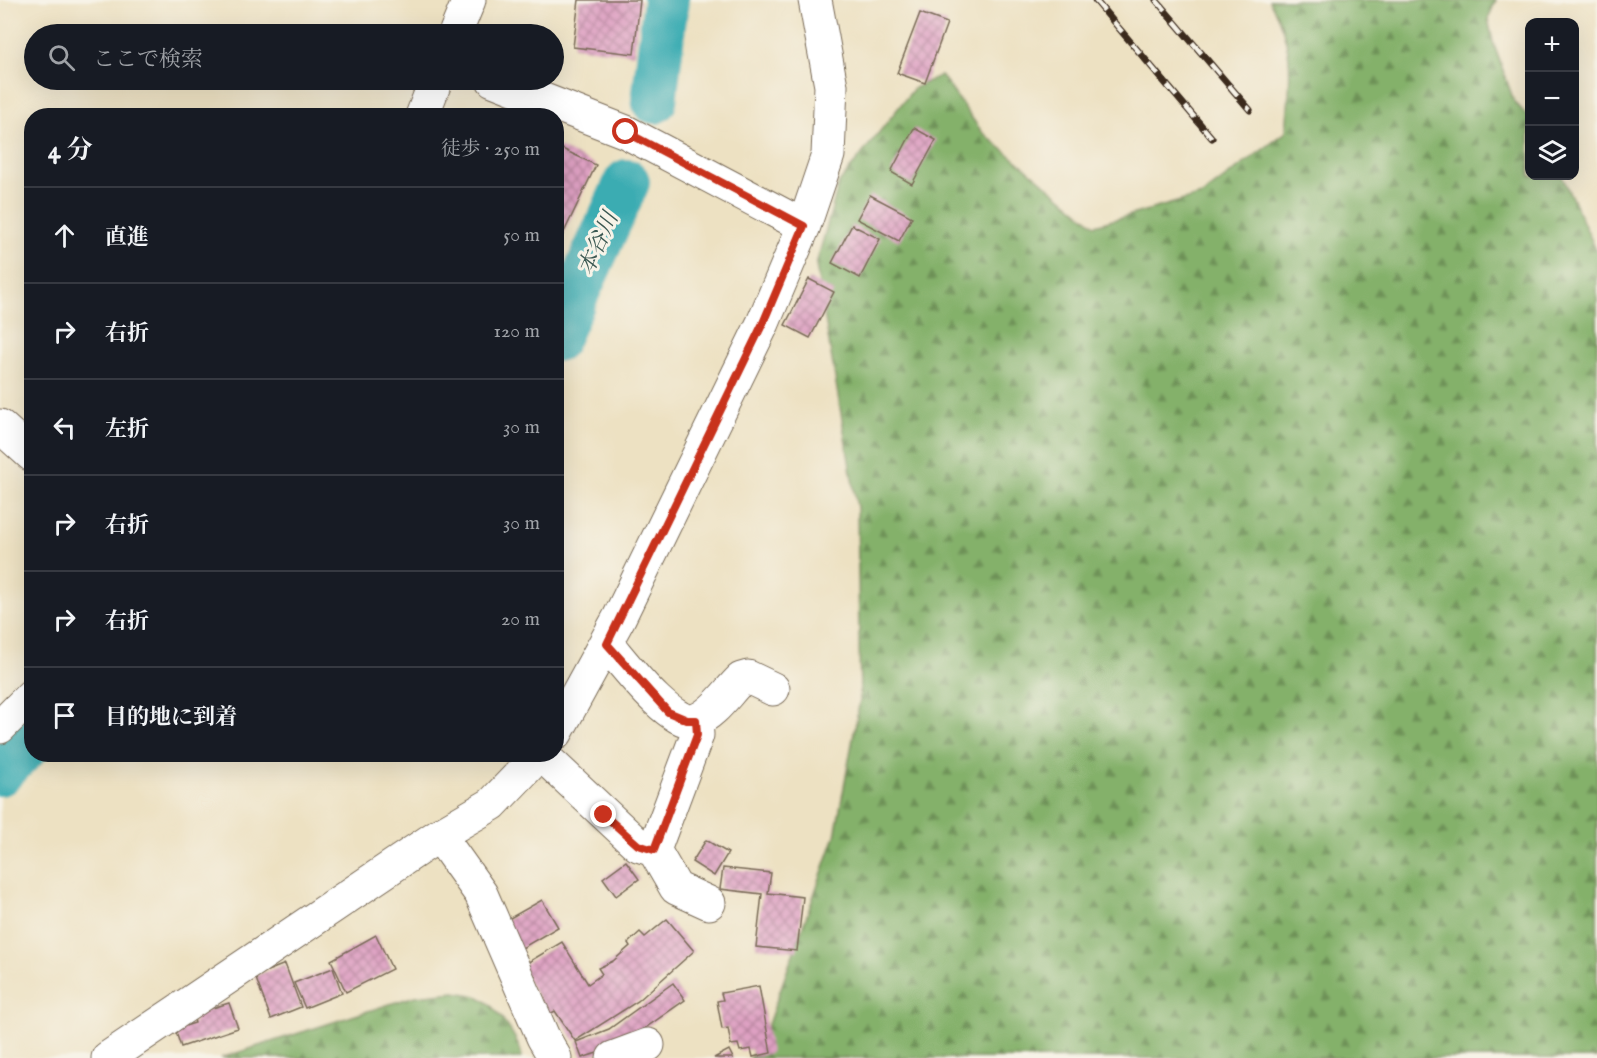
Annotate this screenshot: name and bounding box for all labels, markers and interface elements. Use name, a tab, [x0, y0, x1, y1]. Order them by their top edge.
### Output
map controls	[1525, 18, 1579, 180]
button: +	[1525, 18, 1579, 72]
search box	[24, 24, 564, 90]
icon: search	[45, 41, 78, 74]
text: ここで検索	[93, 46, 203, 74]
button: −	[1525, 72, 1579, 126]
route start	[612, 118, 638, 144]
button: layers	[1525, 126, 1579, 180]
text: 4 分	[48, 134, 92, 167]
text: 徒歩 · 250 m	[441, 137, 540, 162]
water label: 本谷川	[573, 206, 626, 280]
icon: ahead	[48, 219, 81, 252]
text: 50 m	[503, 223, 540, 248]
text: 直進	[105, 224, 149, 252]
icon: right	[48, 315, 81, 348]
text: 120 m	[494, 319, 540, 344]
text: 右折	[105, 320, 149, 348]
icon: left	[48, 411, 81, 444]
text: 30 m	[503, 415, 540, 440]
text: 左折	[105, 416, 149, 444]
icon: right	[48, 507, 81, 540]
text: 30 m	[503, 511, 540, 536]
text: 右折	[105, 512, 149, 540]
icon: right	[48, 603, 81, 636]
text: 20 m	[501, 607, 540, 632]
text: 右折	[105, 608, 149, 636]
icon: arrive	[48, 699, 81, 732]
text: 目的地に到着	[105, 704, 237, 732]
route end	[590, 801, 616, 827]

